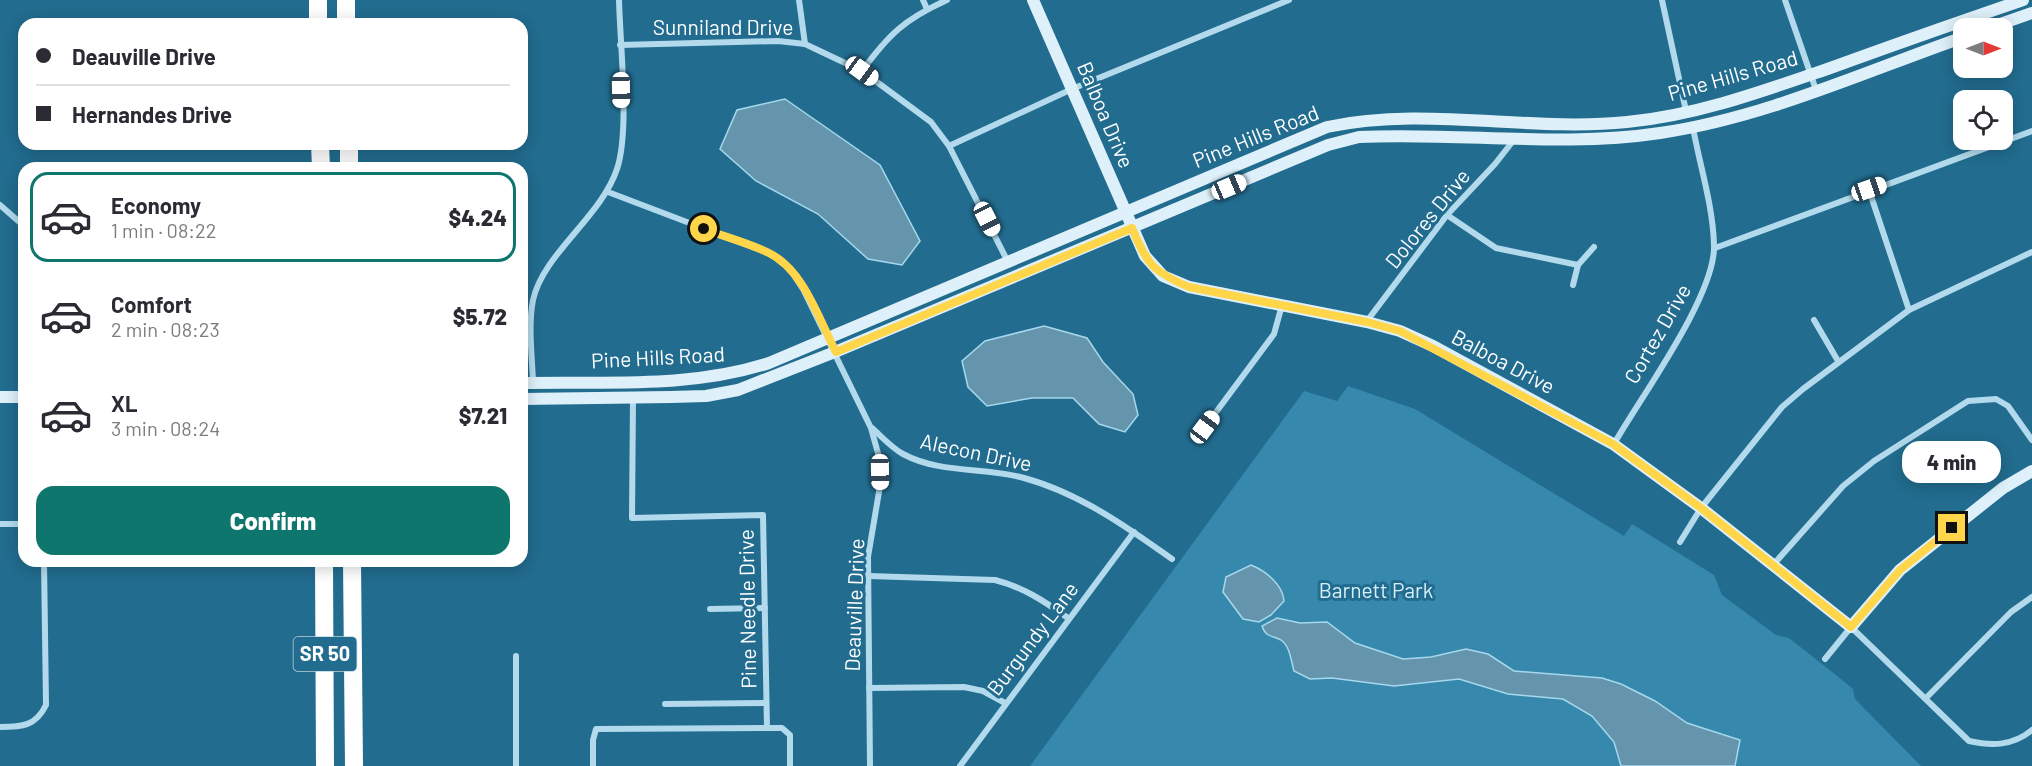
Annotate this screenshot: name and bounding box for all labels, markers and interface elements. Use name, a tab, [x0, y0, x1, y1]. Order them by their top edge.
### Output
street label: Sunniland Drive	[653, 14, 793, 39]
north arrow	[1953, 18, 2013, 78]
map controls	[1953, 18, 2013, 150]
text: Deauville Drive	[72, 43, 216, 69]
street label: Pine Hills Road	[1665, 44, 1800, 105]
car	[842, 53, 882, 89]
street label: Balboa Drive	[1073, 57, 1140, 171]
car	[612, 72, 630, 108]
button: locate	[1953, 90, 2013, 150]
street label: Pine Hills Road	[1189, 99, 1322, 172]
text: Hernandes Drive	[72, 101, 232, 127]
street label: Dolores Drive	[1379, 163, 1474, 273]
car	[1209, 172, 1249, 202]
car	[1849, 175, 1889, 203]
icon: car	[39, 190, 93, 244]
text: Economy	[111, 192, 201, 218]
car	[971, 199, 1003, 239]
text: $4.24	[449, 204, 507, 230]
route start	[690, 215, 717, 242]
text: 1 min · 08:22	[111, 218, 217, 242]
street label: Cortez Drive	[1618, 279, 1695, 388]
icon: car	[39, 289, 93, 343]
text: Comfort	[111, 291, 192, 317]
text: $5.72	[453, 303, 507, 329]
text: 2 min · 08:23	[111, 317, 220, 341]
street label: Balboa Drive	[1448, 323, 1560, 398]
street label: Pine Hills Road	[590, 341, 725, 372]
icon: car	[39, 388, 93, 442]
text: XL	[111, 390, 137, 416]
text: $7.21	[459, 402, 507, 428]
car	[1187, 407, 1223, 447]
text: 3 min · 08:24	[111, 416, 220, 440]
street label: Alecon Drive	[918, 428, 1034, 476]
callout: 4 min	[1902, 441, 2002, 483]
text: 4 min	[1927, 450, 1976, 474]
car	[871, 454, 889, 490]
button: Confirm	[36, 486, 510, 555]
route end	[1938, 514, 1965, 541]
street label: Pine Needle Drive	[733, 529, 760, 689]
street label: Deauville Drive	[839, 538, 868, 672]
street label: Burgundy Lane	[981, 576, 1083, 700]
park label: Barnett Park	[1319, 577, 1433, 602]
road number: SR 50	[294, 637, 356, 671]

